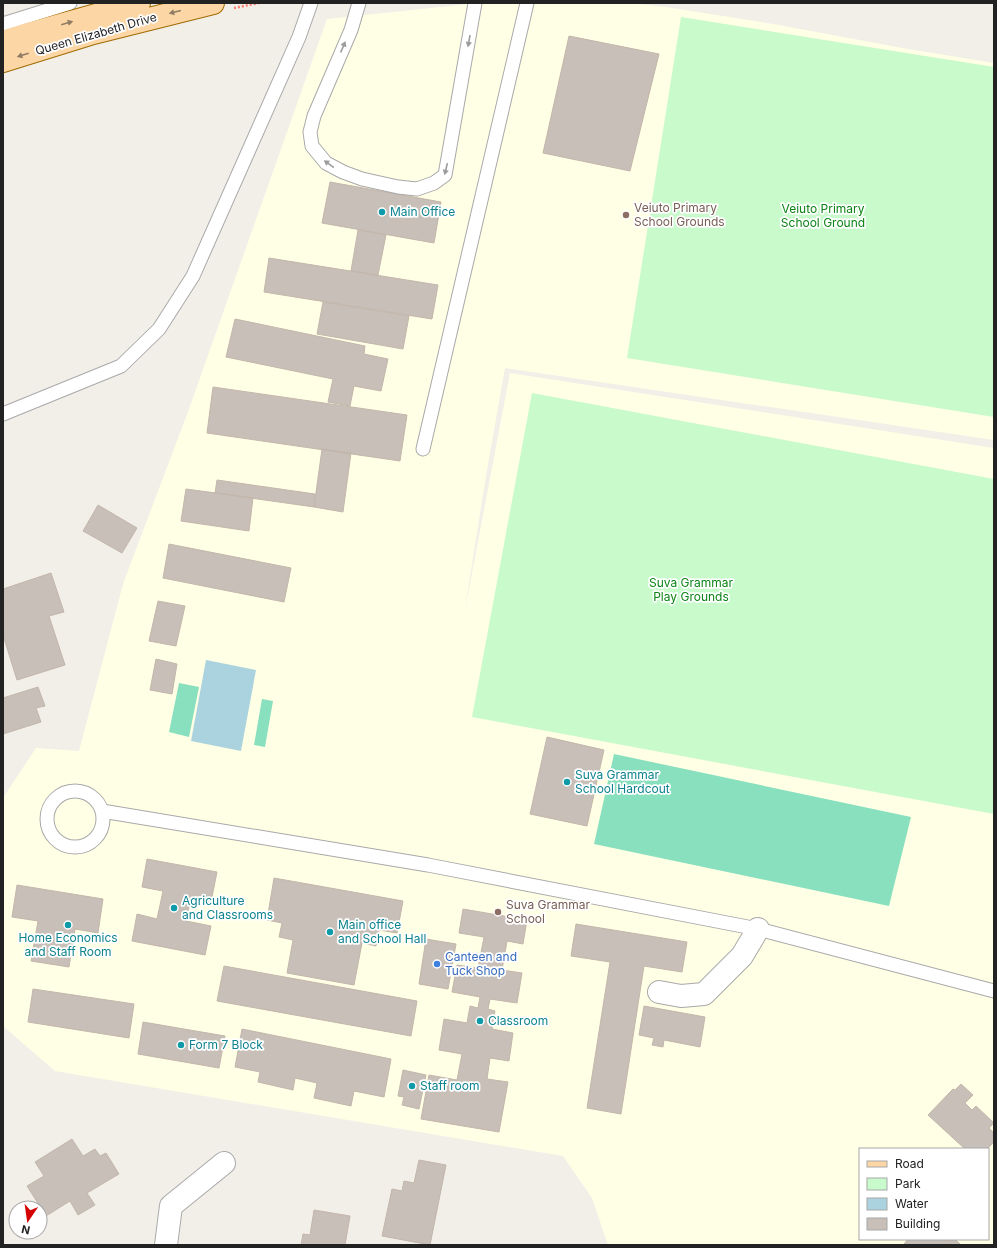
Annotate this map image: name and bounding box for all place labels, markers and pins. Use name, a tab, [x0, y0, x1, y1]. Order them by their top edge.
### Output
place label: Veiuto Primary School Grounds	[634, 200, 725, 229]
place label: Main Office	[390, 204, 455, 219]
marker: Main Office	[377, 207, 387, 217]
marker: Veiuto Primary School Grounds	[621, 210, 631, 220]
place label: Suva Grammar School Hardcout	[575, 767, 670, 796]
marker: Suva Grammar School Hardcout	[562, 777, 572, 787]
place label: Agriculture and Classrooms	[182, 893, 273, 922]
place label: Suva Grammar School	[506, 897, 591, 926]
marker: Agriculture and Classrooms	[169, 903, 179, 913]
marker: Suva Grammar School	[493, 907, 503, 917]
place label: Main office and School Hall	[338, 917, 426, 946]
marker: Home Economics and Staff Room	[63, 920, 73, 930]
marker: Main office and School Hall	[325, 927, 335, 937]
place label: Home Economics and Staff Room	[18, 930, 118, 959]
place label: Canteen and Tuck Shop	[445, 949, 517, 978]
marker: Canteen and Tuck Shop	[432, 959, 442, 969]
place label: Classroom	[488, 1013, 548, 1028]
marker: Classroom	[475, 1016, 485, 1026]
place label: Form 7 Block	[189, 1037, 263, 1052]
marker: Form 7 Block	[176, 1040, 186, 1050]
place label: Staff room	[420, 1078, 479, 1093]
marker: Staff room	[407, 1081, 417, 1091]

